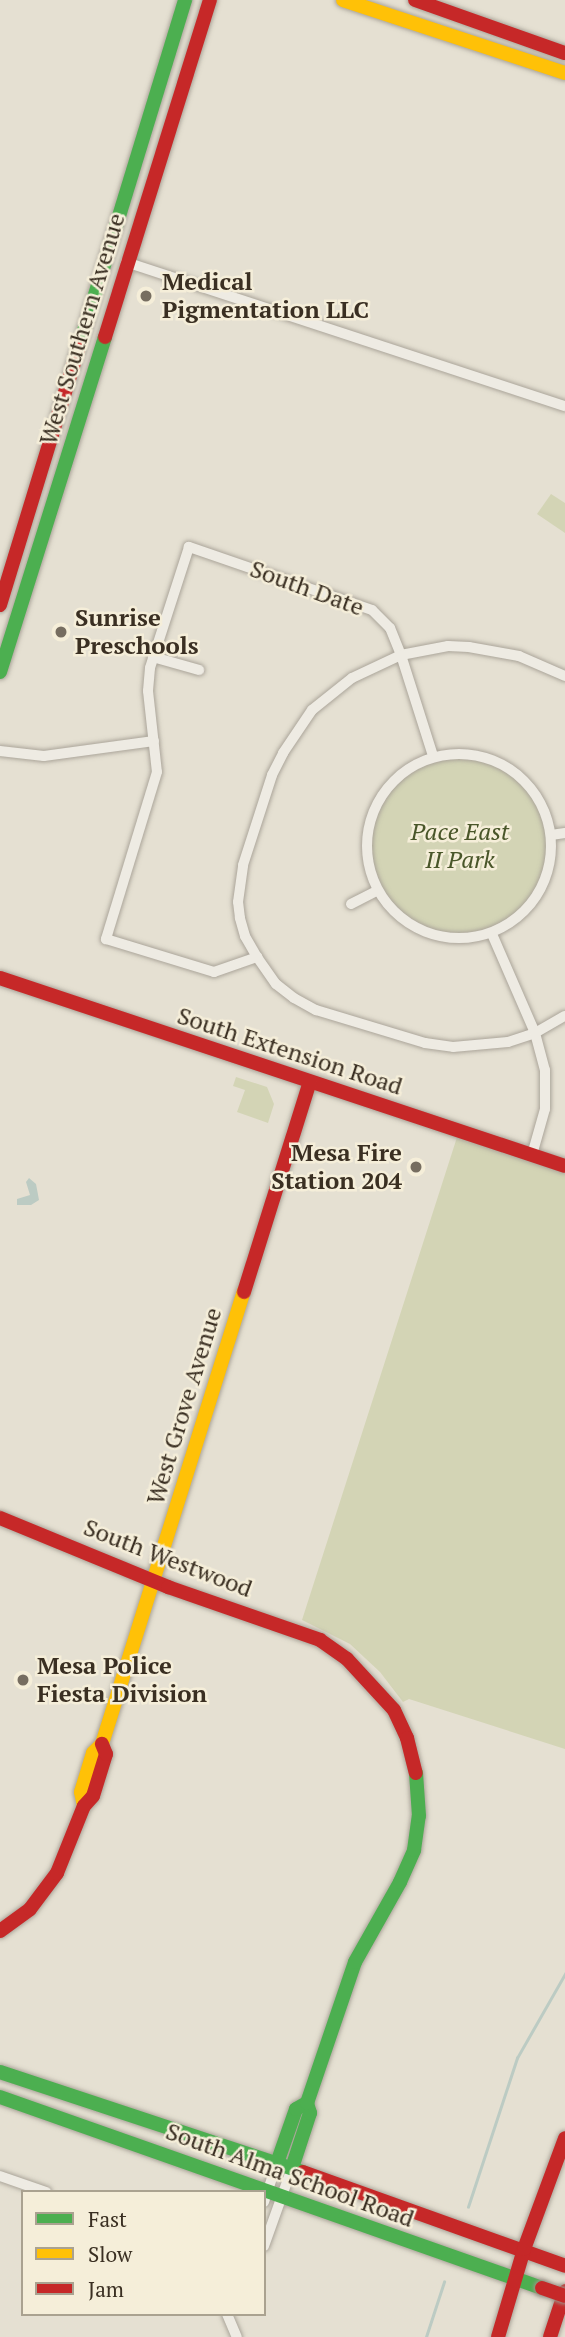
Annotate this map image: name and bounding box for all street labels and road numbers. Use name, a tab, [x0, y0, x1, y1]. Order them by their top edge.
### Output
street label: West Southern Avenue	[33, 210, 131, 448]
street label: South Date	[246, 554, 368, 622]
street label: South Extension Road	[174, 1001, 406, 1101]
street label: West Grove Avenue	[140, 1304, 228, 1508]
street label: South Westwood	[80, 1513, 256, 1603]
street label: South Alma School Road	[162, 2117, 418, 2233]

